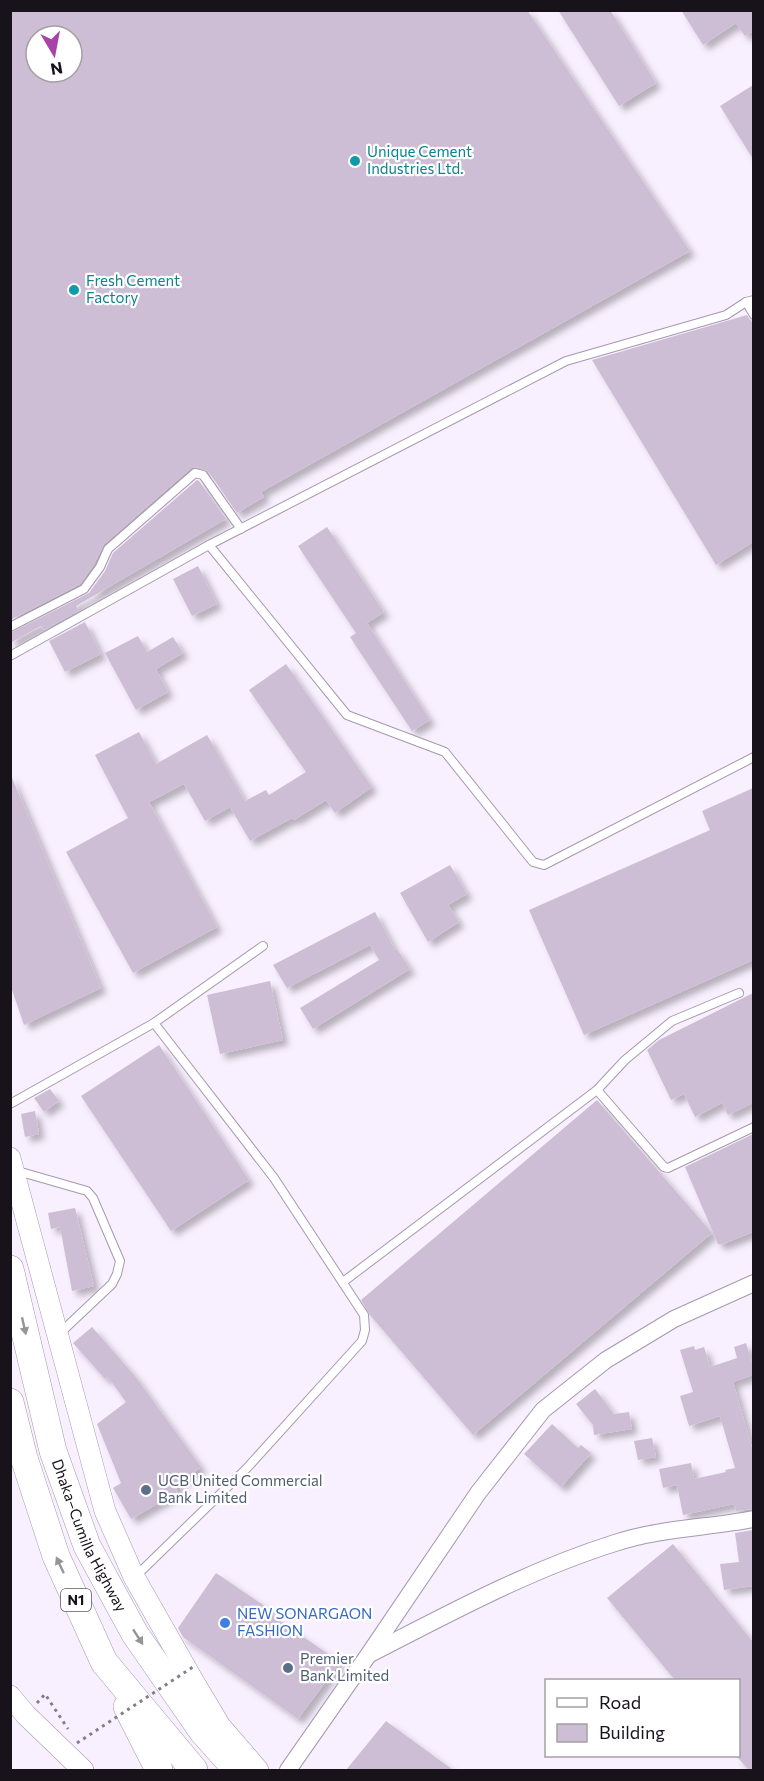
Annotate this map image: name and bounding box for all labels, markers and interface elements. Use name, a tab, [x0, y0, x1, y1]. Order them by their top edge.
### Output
north arrow	[24, 24, 84, 84]
text: N	[49, 59, 64, 80]
place label: Unique Cement Industries Ltd.	[367, 142, 472, 177]
marker: Unique Cement Industries Ltd.	[348, 154, 362, 168]
place label: Fresh Cement Factory	[86, 271, 180, 306]
marker: Fresh Cement Factory	[67, 283, 81, 297]
one-way arrow	[20, 1317, 29, 1336]
street label: Dhaka–Cumilla Highway	[49, 1456, 131, 1615]
place label: UCB United Commercial Bank Limited	[158, 1471, 323, 1506]
marker: UCB United Commercial Bank Limited	[139, 1483, 153, 1497]
one-way arrow	[55, 1556, 64, 1573]
road number: N1	[61, 1589, 91, 1611]
place label: NEW SONARGAON FASHION	[237, 1604, 372, 1639]
marker: NEW SONARGAON FASHION	[218, 1616, 232, 1630]
one-way arrow	[132, 1629, 143, 1645]
place label: Premier Bank Limited	[300, 1649, 389, 1684]
marker: Premier Bank Limited	[281, 1661, 295, 1675]
legend	[545, 1679, 740, 1757]
text: Road	[599, 1691, 641, 1713]
text: Building	[599, 1721, 665, 1743]

